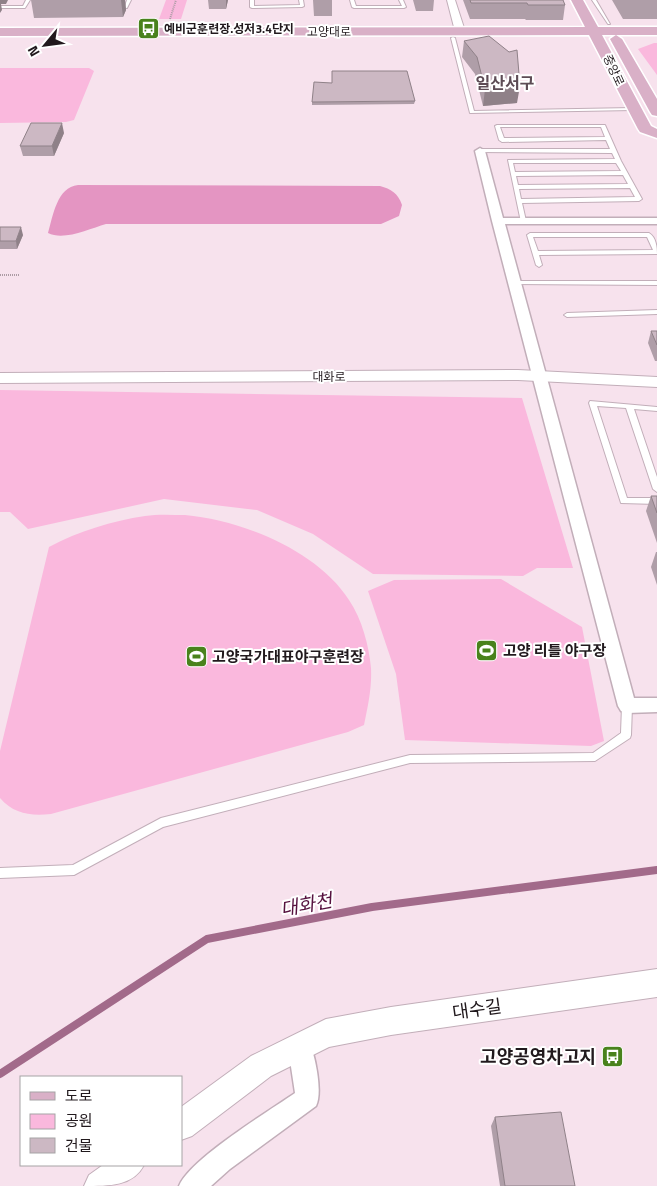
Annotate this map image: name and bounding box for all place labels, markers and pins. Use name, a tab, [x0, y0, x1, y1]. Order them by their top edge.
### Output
bus stop icon: 예비군훈련장.성저3.4단지	[136, 16, 160, 40]
place label: 예비군훈련장.성저3.4단지	[164, 19, 294, 38]
sports icon: 고양 리틀 야구장	[475, 638, 499, 662]
place label: 고양 리틀 야구장	[503, 639, 606, 662]
sports icon: 고양국가대표야구훈련장	[184, 644, 208, 668]
place label: 고양국가대표야구훈련장	[212, 645, 364, 668]
place label: 고양공영차고지	[480, 1043, 596, 1070]
bus stop icon: 고양공영차고지	[600, 1044, 624, 1068]

